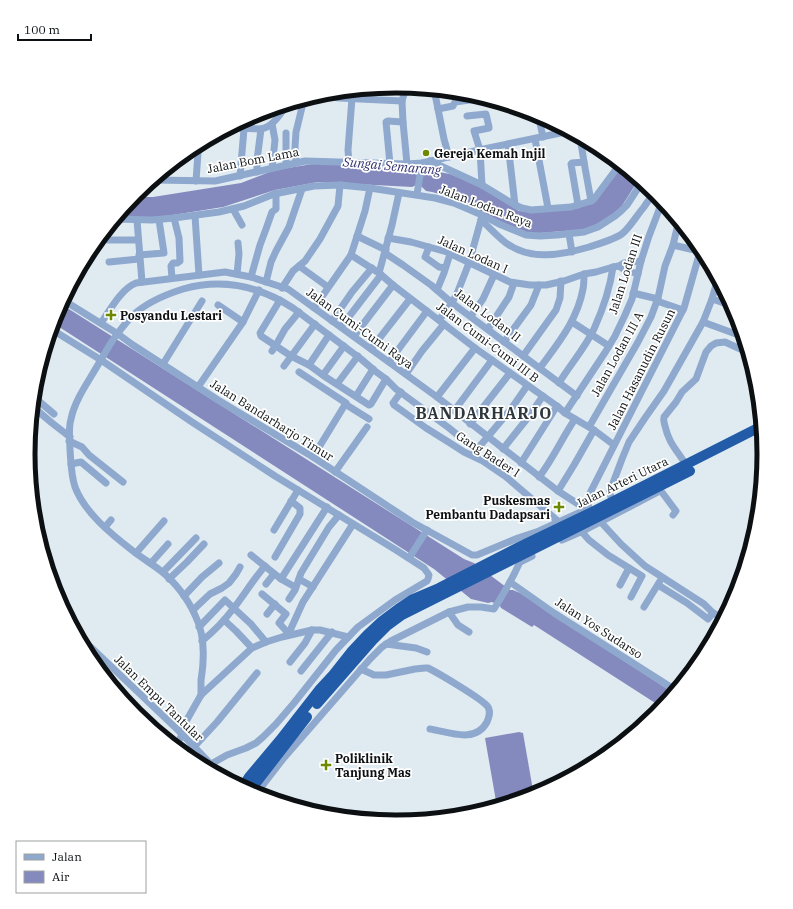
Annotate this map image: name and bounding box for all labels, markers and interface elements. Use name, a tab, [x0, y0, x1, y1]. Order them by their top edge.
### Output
scale bar	[18, 16, 91, 42]
text: 100 m	[24, 22, 60, 37]
street label: Jalan Bom Lama	[206, 144, 301, 176]
place label: Gereja Kemah Injil	[434, 146, 545, 161]
marker: Gereja Kemah Injil	[421, 148, 431, 158]
water label: Sungai Semarang	[341, 153, 443, 179]
street label: Jalan Lodan Raya	[437, 181, 535, 231]
street label: Jalan Lodan I	[436, 232, 510, 276]
street label: Jalan Lodan III	[605, 232, 645, 316]
street label: Jalan Cumi-Cumi Raya	[304, 284, 417, 372]
street label: Jalan Lodan II	[452, 285, 524, 345]
street label: Jalan Cumi-Cumi III B	[434, 299, 542, 385]
street label: Jalan Hasanudin Rusun	[604, 306, 678, 432]
place label: Posyandu Lestari	[120, 308, 222, 323]
street label: Jalan Lodan III A	[588, 308, 647, 399]
marker: Posyandu Lestari	[105, 309, 117, 321]
street label: Jalan Bandarharjo Timur	[208, 376, 337, 464]
district label: BANDARHARJO	[416, 403, 552, 423]
street label: Gang Bader I	[453, 428, 523, 480]
street label: Jalan Arteri Utara	[574, 453, 671, 511]
place label: Puskesmas Pembantu Dadapsari	[425, 493, 550, 522]
marker: Puskesmas Pembantu Dadapsari	[553, 501, 565, 513]
street label: Jalan Yos Sudarso	[553, 594, 646, 662]
street label: Jalan Empu Tantular	[111, 652, 207, 745]
place label: Poliklinik Tanjung Mas	[335, 751, 411, 780]
marker: Poliklinik Tanjung Mas	[320, 759, 332, 771]
legend	[16, 841, 146, 893]
text: Jalan	[52, 849, 82, 864]
text: Air	[52, 869, 70, 884]

